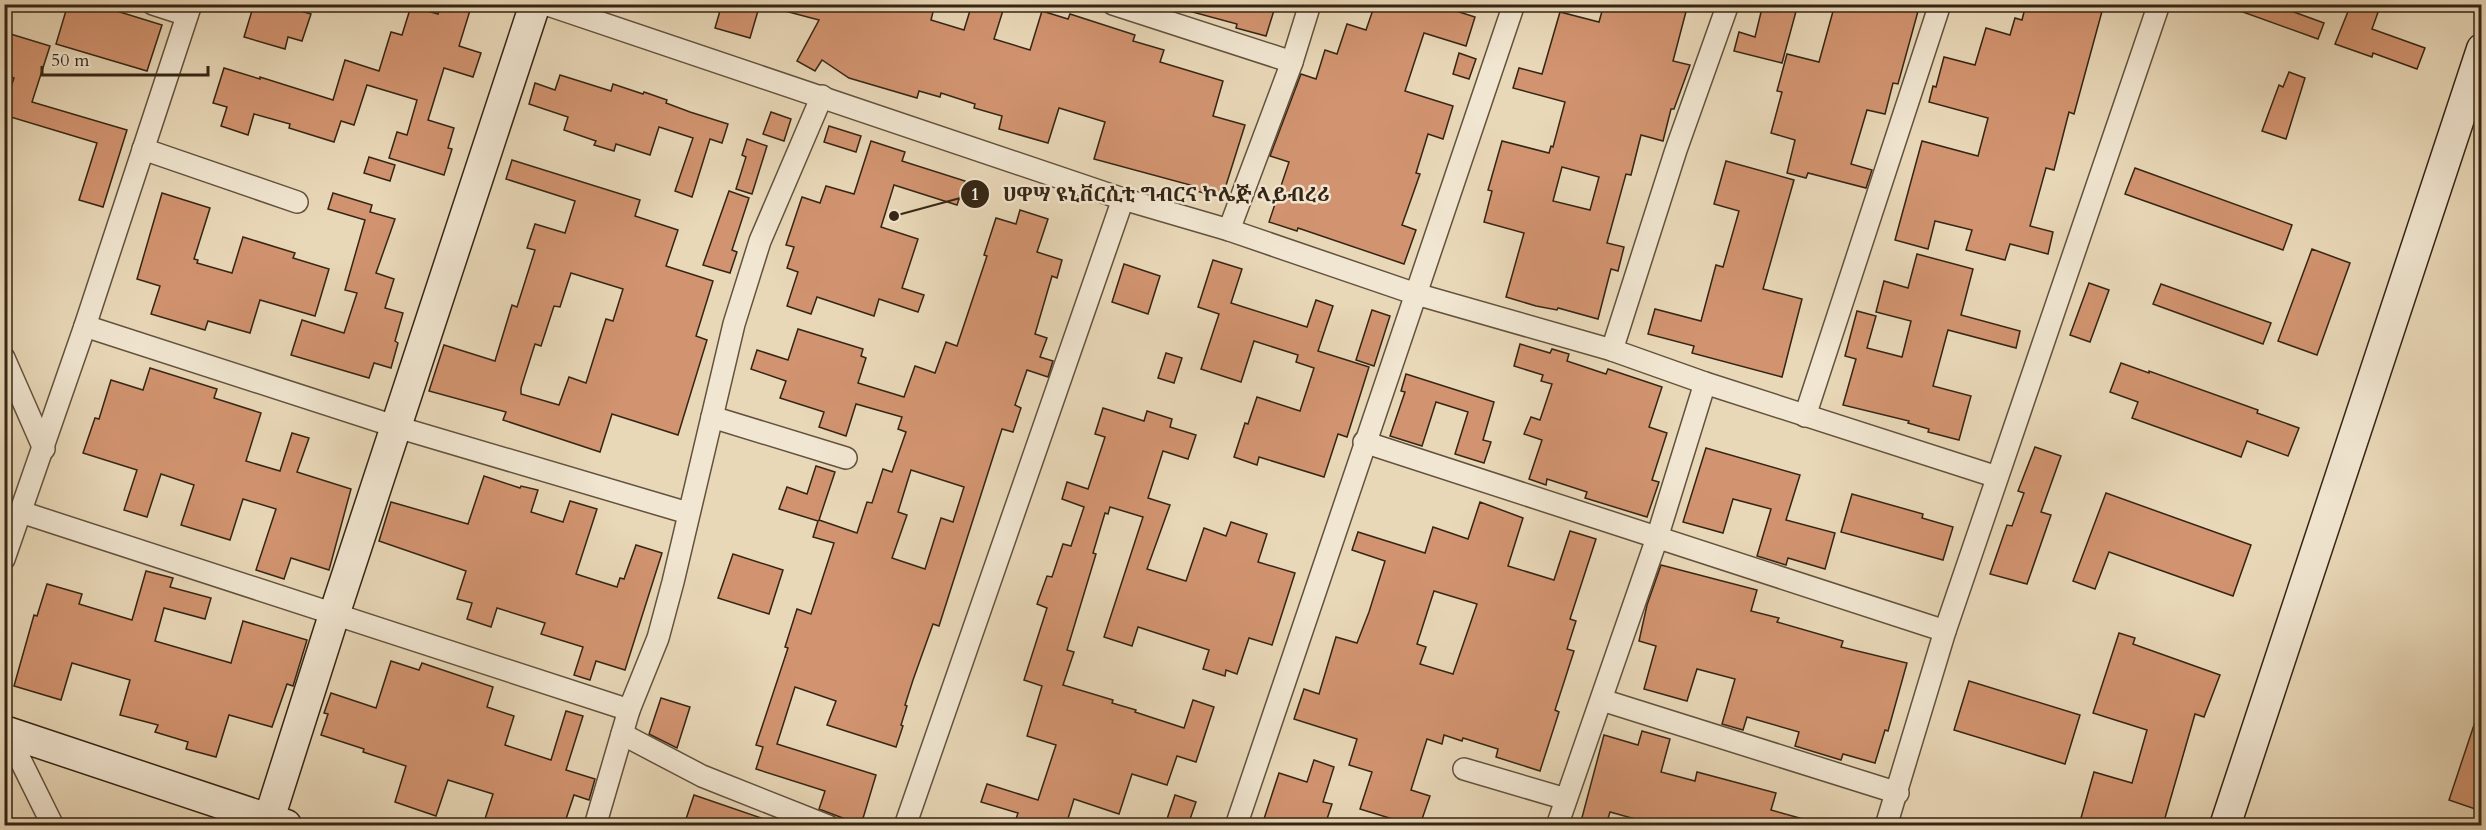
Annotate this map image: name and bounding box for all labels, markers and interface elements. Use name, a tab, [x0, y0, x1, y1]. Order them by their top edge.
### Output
scale bar	[42, 39, 208, 77]
text: 50 m	[51, 48, 90, 73]
callout: ሀዋሣ ዩኒቨርሲቲ ግብርና ኮሌጅ ላይብረሪ	[960, 175, 1341, 213]
text: ሀዋሣ ዩኒቨርሲቲ ግብርና ኮሌጅ ላይብረሪ	[1003, 181, 1329, 208]
text: 1	[970, 182, 980, 207]

